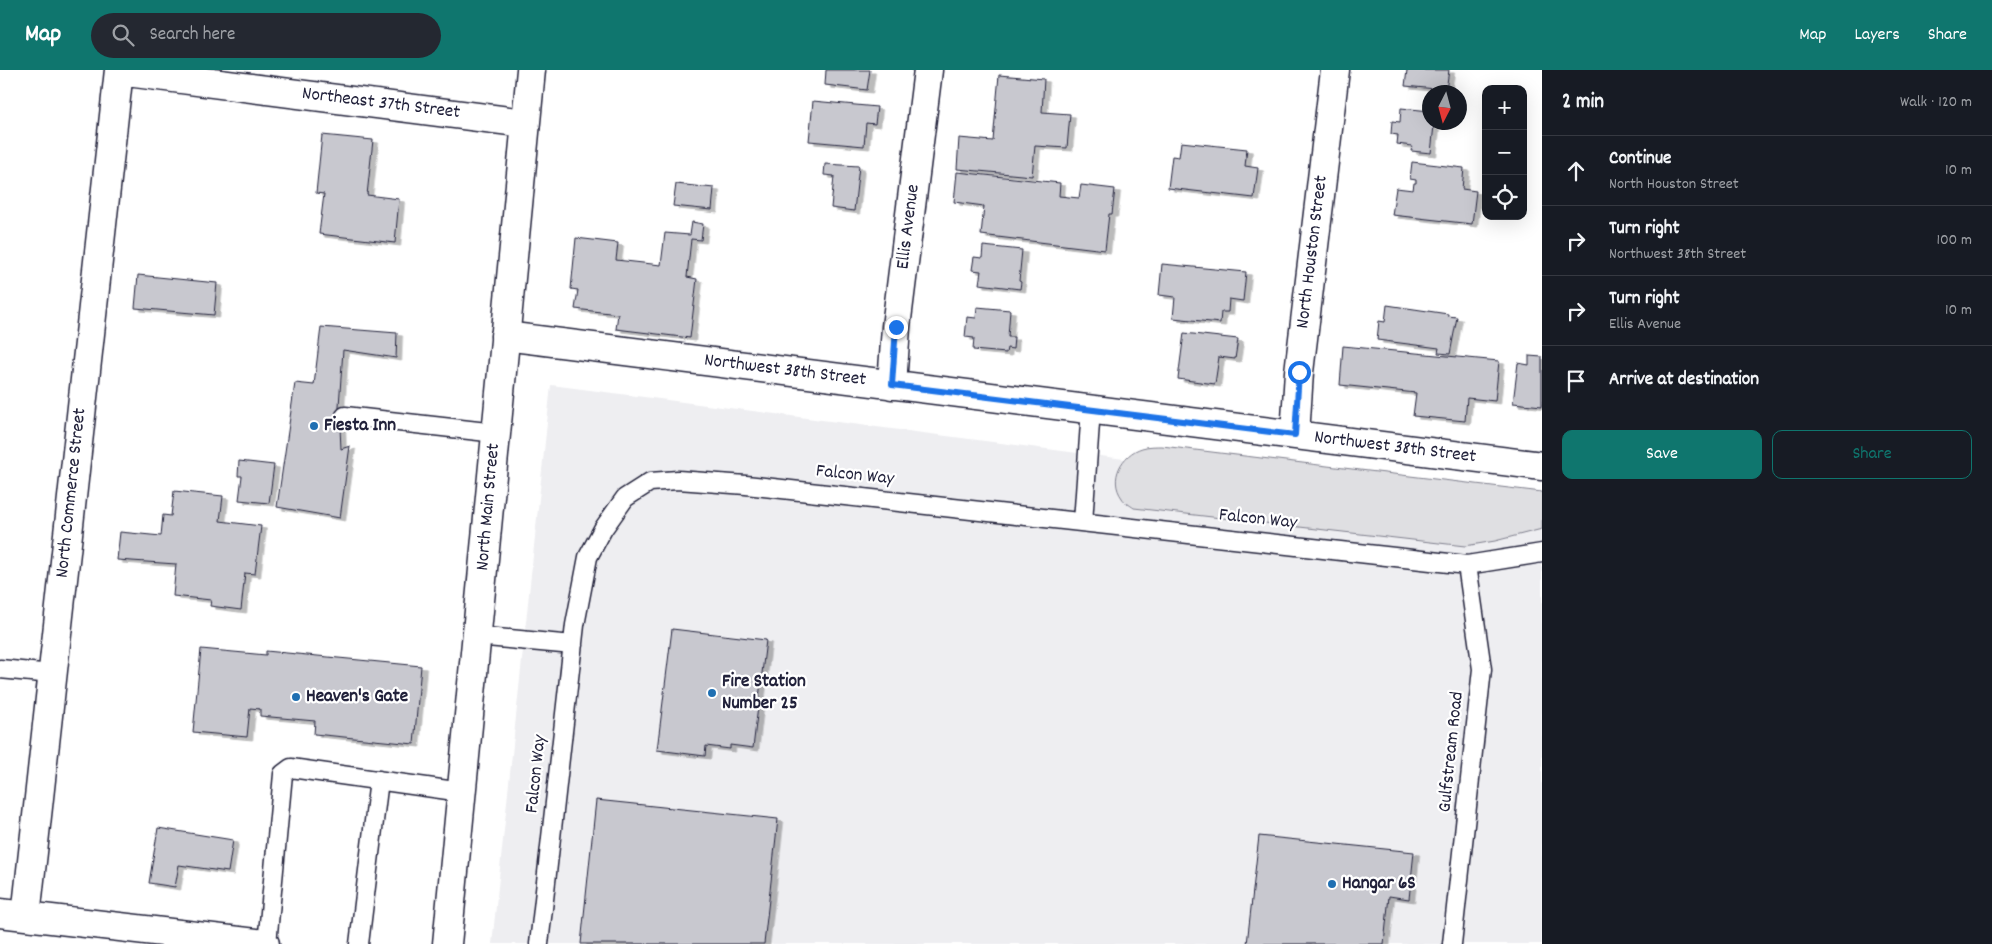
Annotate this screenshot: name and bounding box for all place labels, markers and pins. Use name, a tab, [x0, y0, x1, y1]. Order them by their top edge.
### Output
place label: Fiesta Inn	[324, 413, 396, 440]
marker: Fiesta Inn	[308, 420, 320, 432]
place label: Fire Station Number 25	[722, 669, 806, 718]
place label: Heaven's Gate	[306, 684, 408, 711]
marker: Fire Station Number 25	[706, 687, 718, 699]
marker: Heaven's Gate	[290, 691, 302, 703]
place label: Hangar 6S	[1342, 871, 1416, 898]
marker: Hangar 6S	[1326, 878, 1338, 890]

